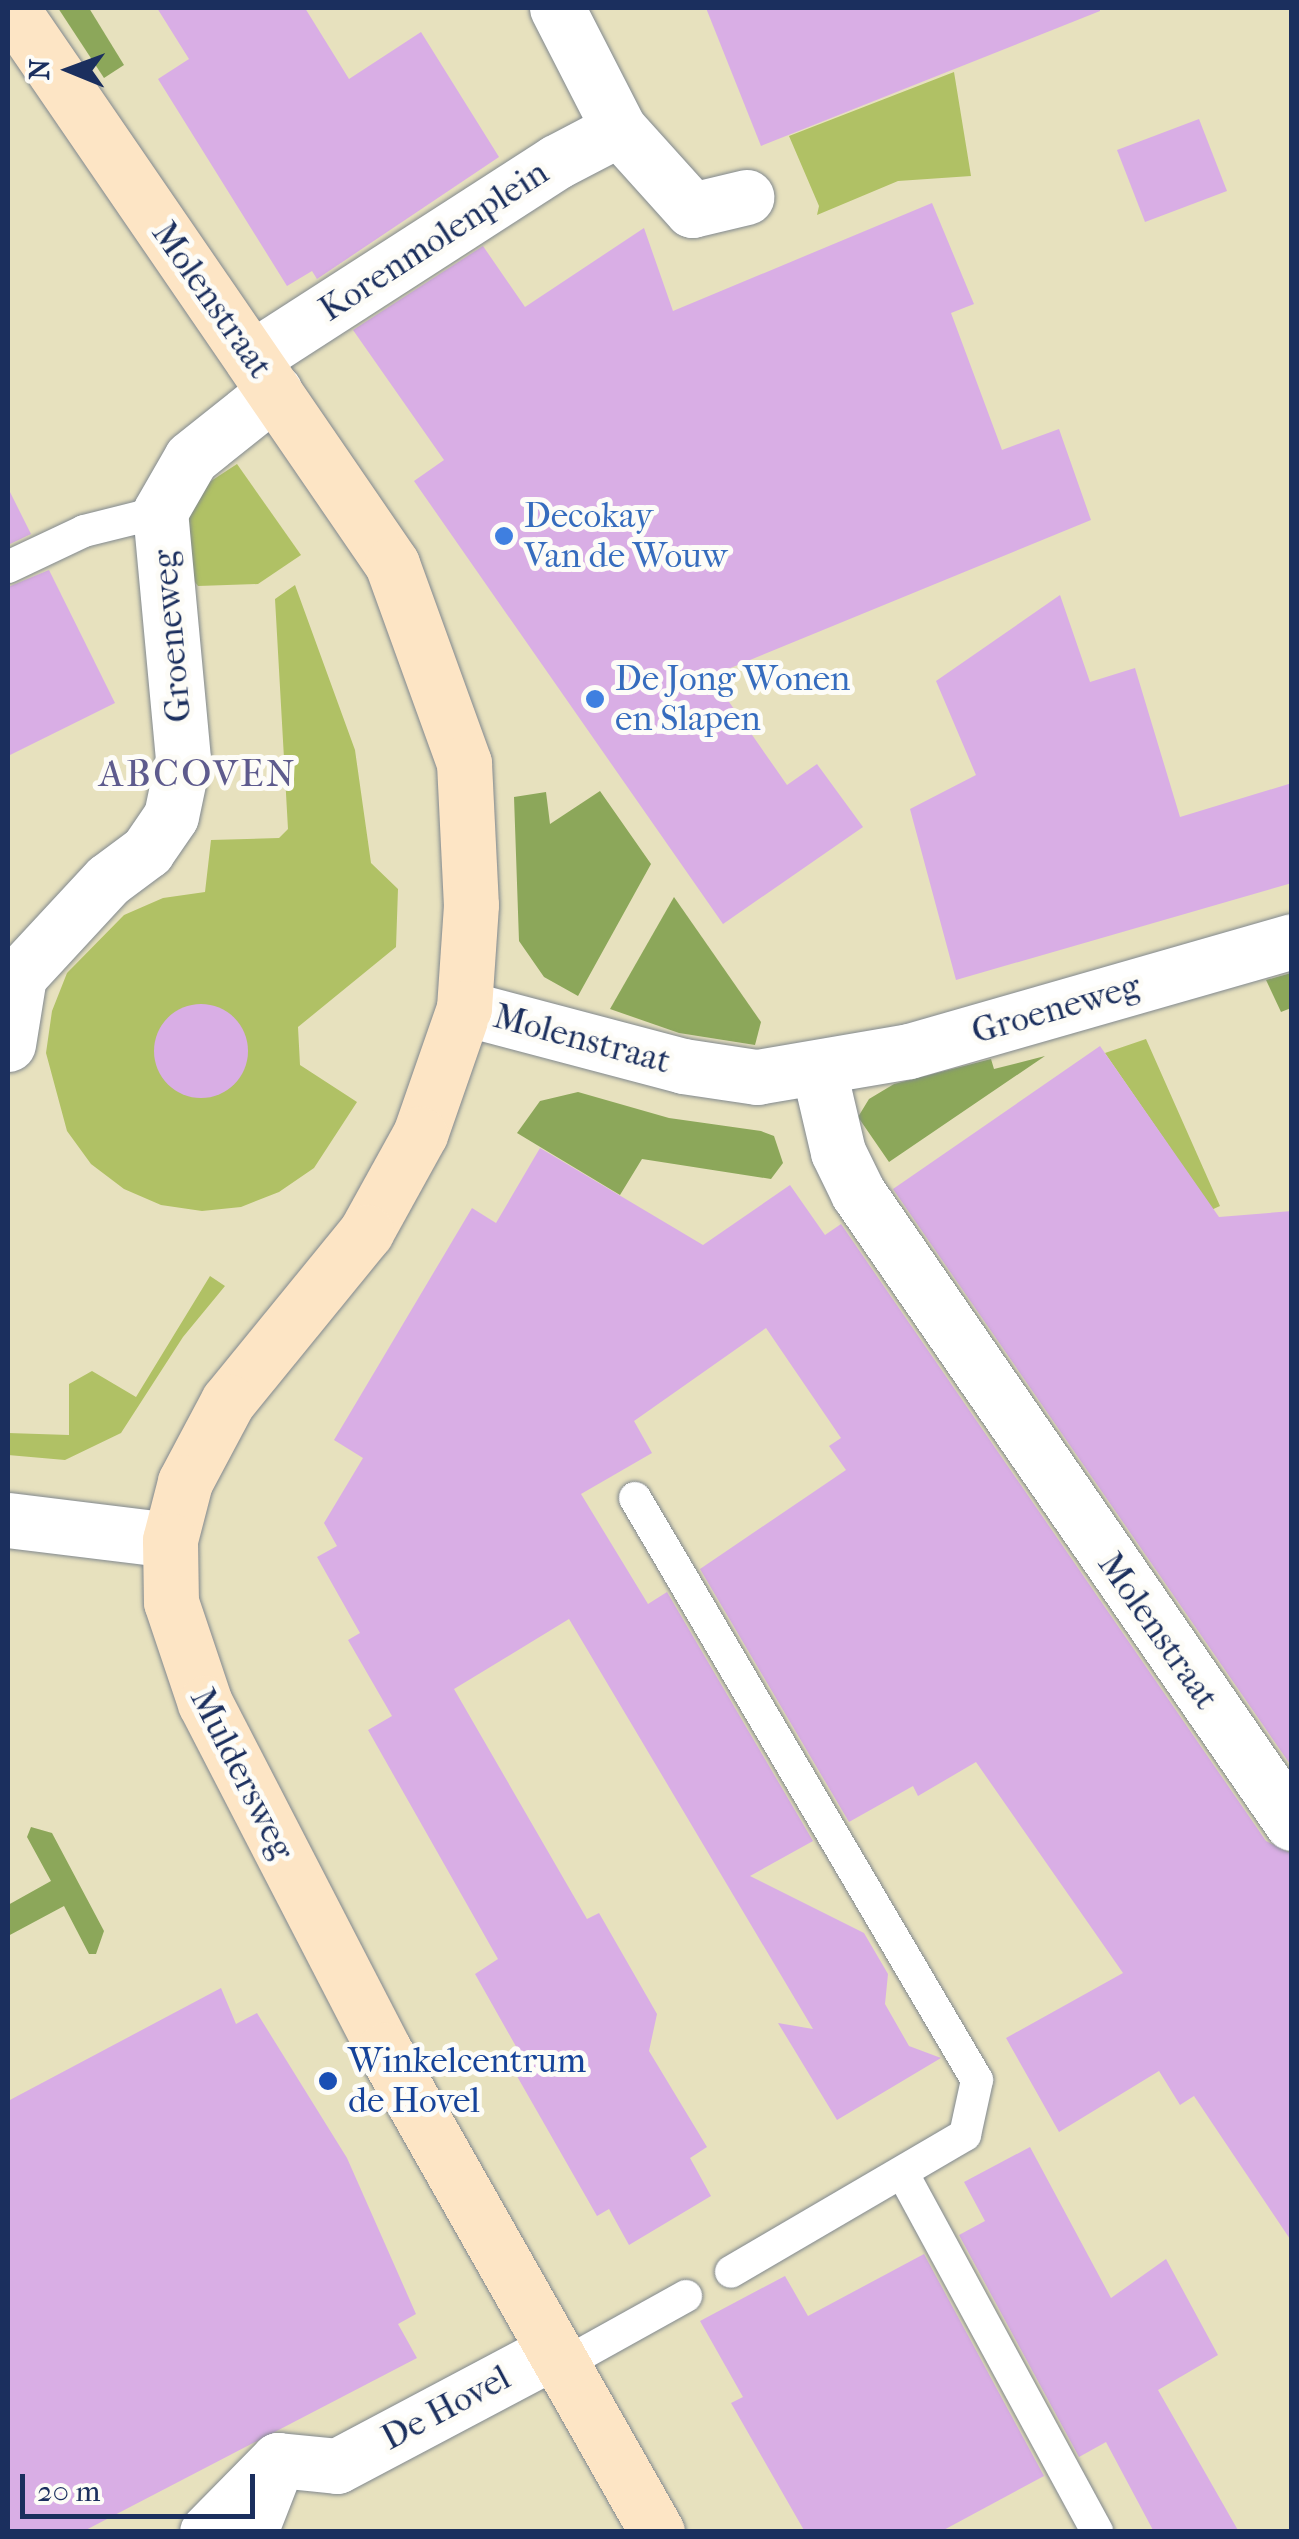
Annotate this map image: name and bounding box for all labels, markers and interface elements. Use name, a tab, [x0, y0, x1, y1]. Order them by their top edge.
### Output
north arrow	[20, 20, 120, 120]
text: N	[23, 59, 56, 80]
street label: Korenmolenplein	[312, 151, 556, 331]
street label: Molenstraat	[143, 214, 281, 386]
place label: Decokay Van de Wouw	[524, 495, 728, 577]
marker: Decokay Van de Wouw	[493, 525, 515, 547]
street label: Groeneweg	[144, 548, 200, 724]
place label: De Jong Wonen en Slapen	[615, 658, 850, 740]
marker: De Jong Wonen en Slapen	[584, 688, 606, 710]
district label: ABCOVEN	[99, 751, 297, 797]
street label: Groeneweg	[967, 965, 1145, 1053]
street label: Molenstraat	[489, 995, 675, 1083]
street label: Molenstraat	[1089, 1545, 1227, 1717]
street label: Muldersweg	[181, 1681, 303, 1867]
place label: Winkelcentrum de Hovel	[348, 2040, 586, 2122]
marker: Winkelcentrum de Hovel	[317, 2070, 339, 2092]
street label: De Hovel	[375, 2357, 517, 2459]
scale bar	[25, 2454, 260, 2516]
text: 20 m	[37, 2474, 100, 2509]

